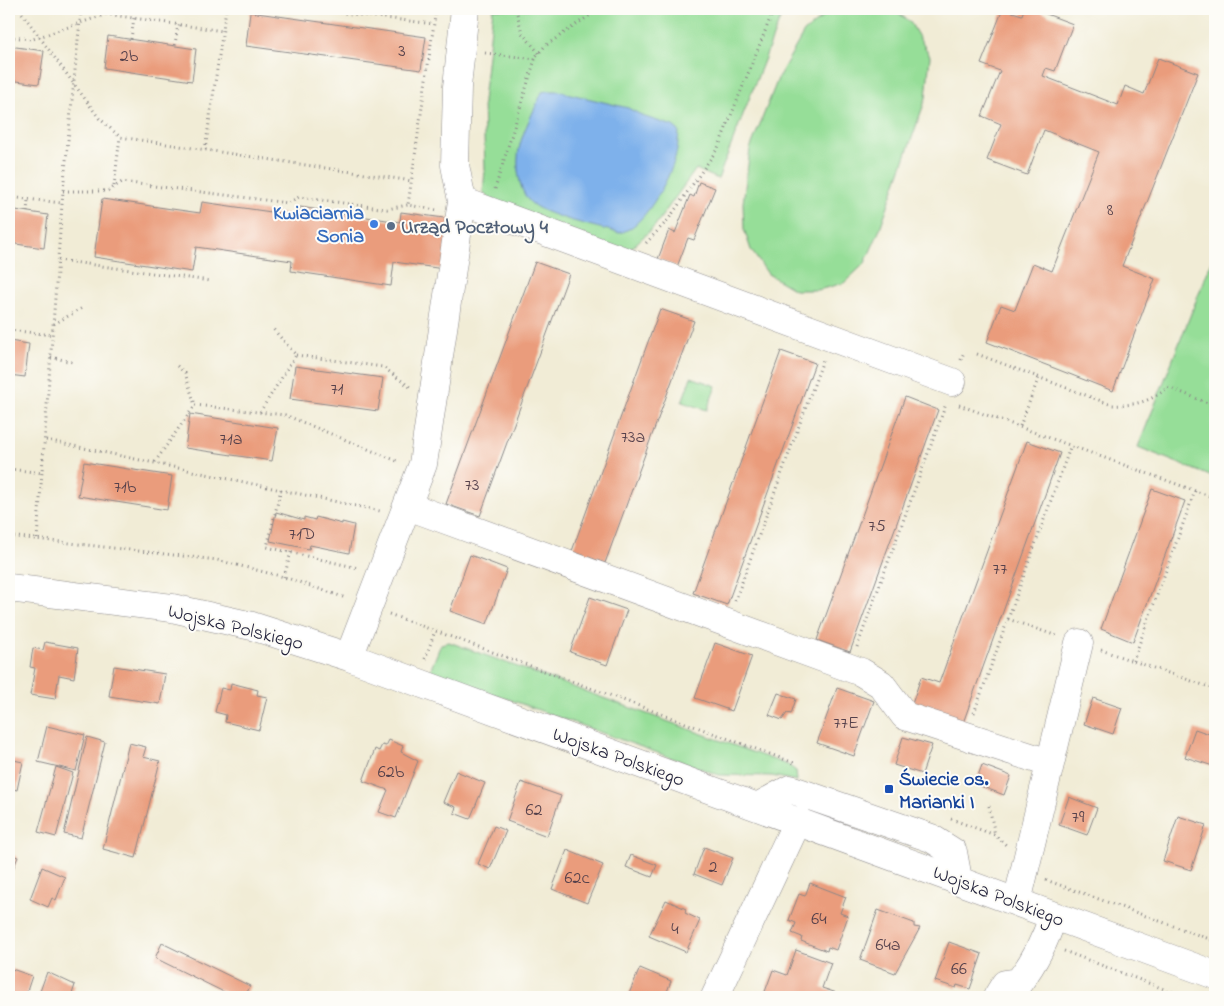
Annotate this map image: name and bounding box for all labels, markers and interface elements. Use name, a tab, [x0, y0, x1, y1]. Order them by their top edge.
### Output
house number: 3	[398, 39, 406, 65]
house number: 2b	[120, 44, 139, 70]
house number: 8	[1107, 198, 1114, 224]
place label: Kwiaciarnia Sonia	[273, 200, 364, 252]
place label: Urząd Pocztowy 4	[401, 214, 549, 244]
marker: Kwiaciarnia Sonia	[368, 218, 380, 230]
marker: Urząd Pocztowy 4	[385, 220, 397, 232]
house number: 71	[330, 377, 344, 403]
house number: 73a	[621, 425, 645, 451]
house number: 71a	[220, 427, 242, 453]
house number: 73	[465, 473, 479, 499]
house number: 71b	[114, 475, 137, 501]
house number: 75	[868, 514, 886, 540]
house number: 71D	[289, 522, 315, 548]
house number: 77	[993, 557, 1008, 583]
street label: Wojska Polskiego	[164, 598, 306, 660]
house number: 77E	[833, 711, 859, 737]
street label: Wojska Polskiego	[548, 721, 688, 797]
house number: 62b	[378, 760, 405, 786]
place label: Świecie os. Marianki I	[899, 766, 989, 818]
marker: Świecie os. Marianki I	[883, 783, 895, 795]
house number: 62	[526, 798, 542, 824]
house number: 79	[1072, 805, 1085, 831]
house number: 2	[709, 855, 718, 881]
street label: Wojska Polskiego	[928, 859, 1068, 937]
house number: 62c	[565, 866, 589, 892]
house number: 64	[811, 907, 827, 933]
house number: 4	[671, 917, 679, 943]
house number: 64a	[875, 933, 901, 959]
house number: 66	[951, 957, 967, 983]

